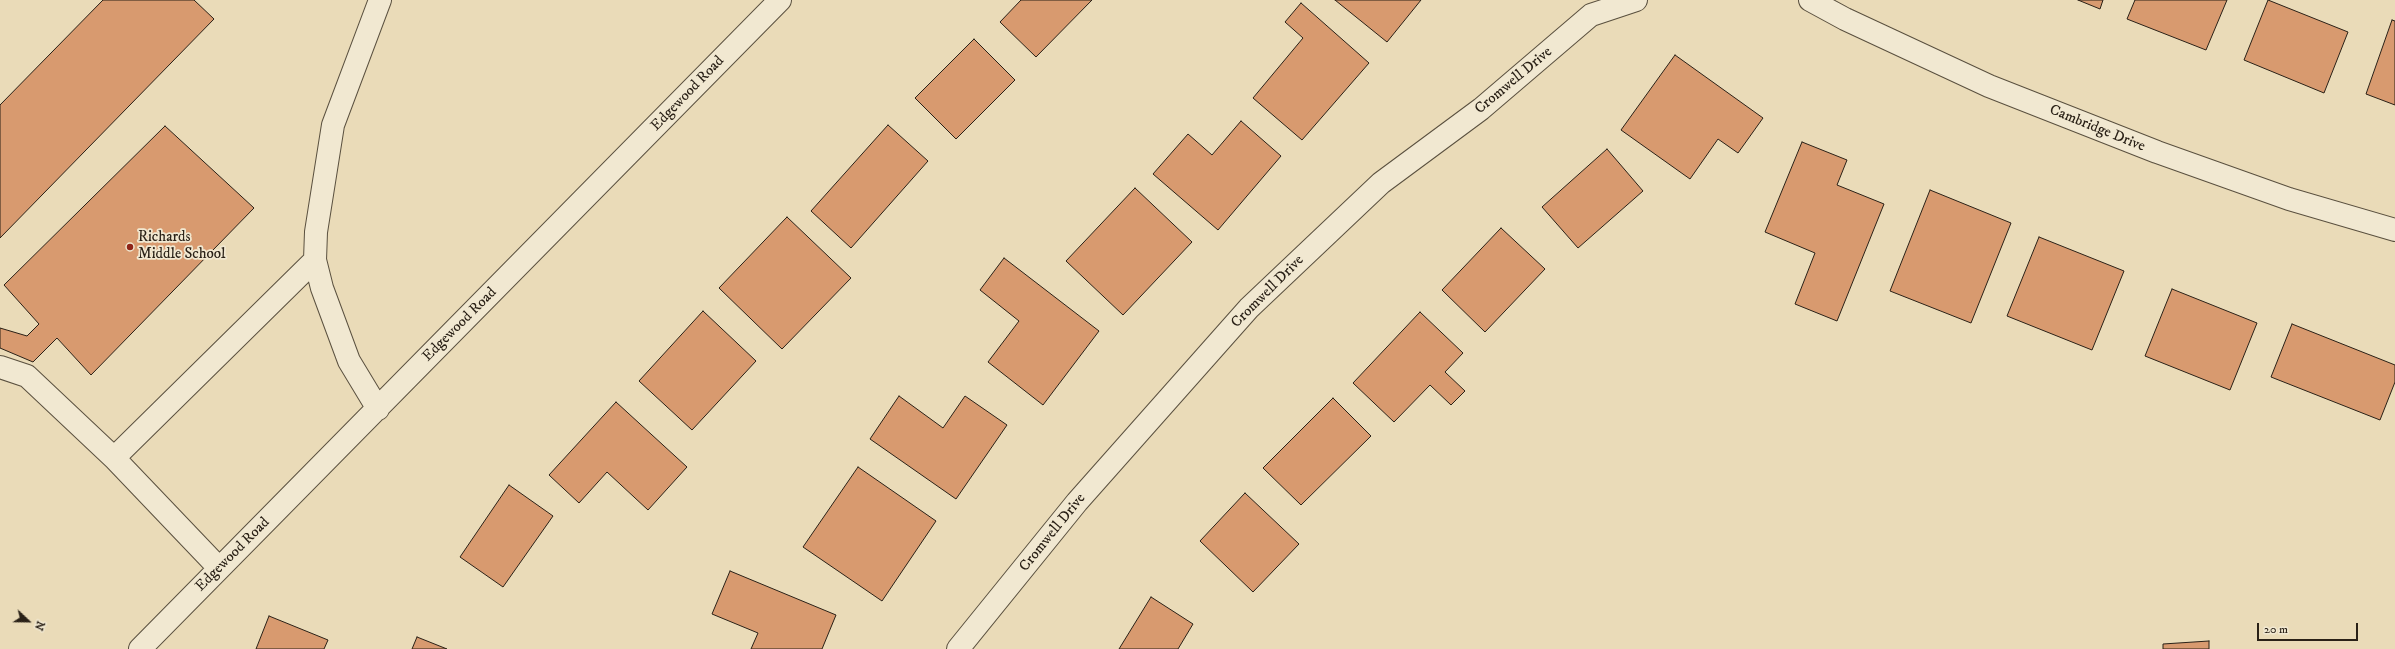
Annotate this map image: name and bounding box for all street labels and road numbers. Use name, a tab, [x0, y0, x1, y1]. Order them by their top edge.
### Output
street label: Cromwell Drive	[1472, 43, 1556, 119]
street label: Edgewood Road	[648, 53, 728, 135]
street label: Cambridge Drive	[2047, 102, 2147, 156]
street label: Cromwell Drive	[1228, 252, 1308, 332]
street label: Edgewood Road	[419, 284, 501, 366]
street label: Cromwell Drive	[1016, 490, 1090, 576]
street label: Edgewood Road	[192, 514, 274, 596]

